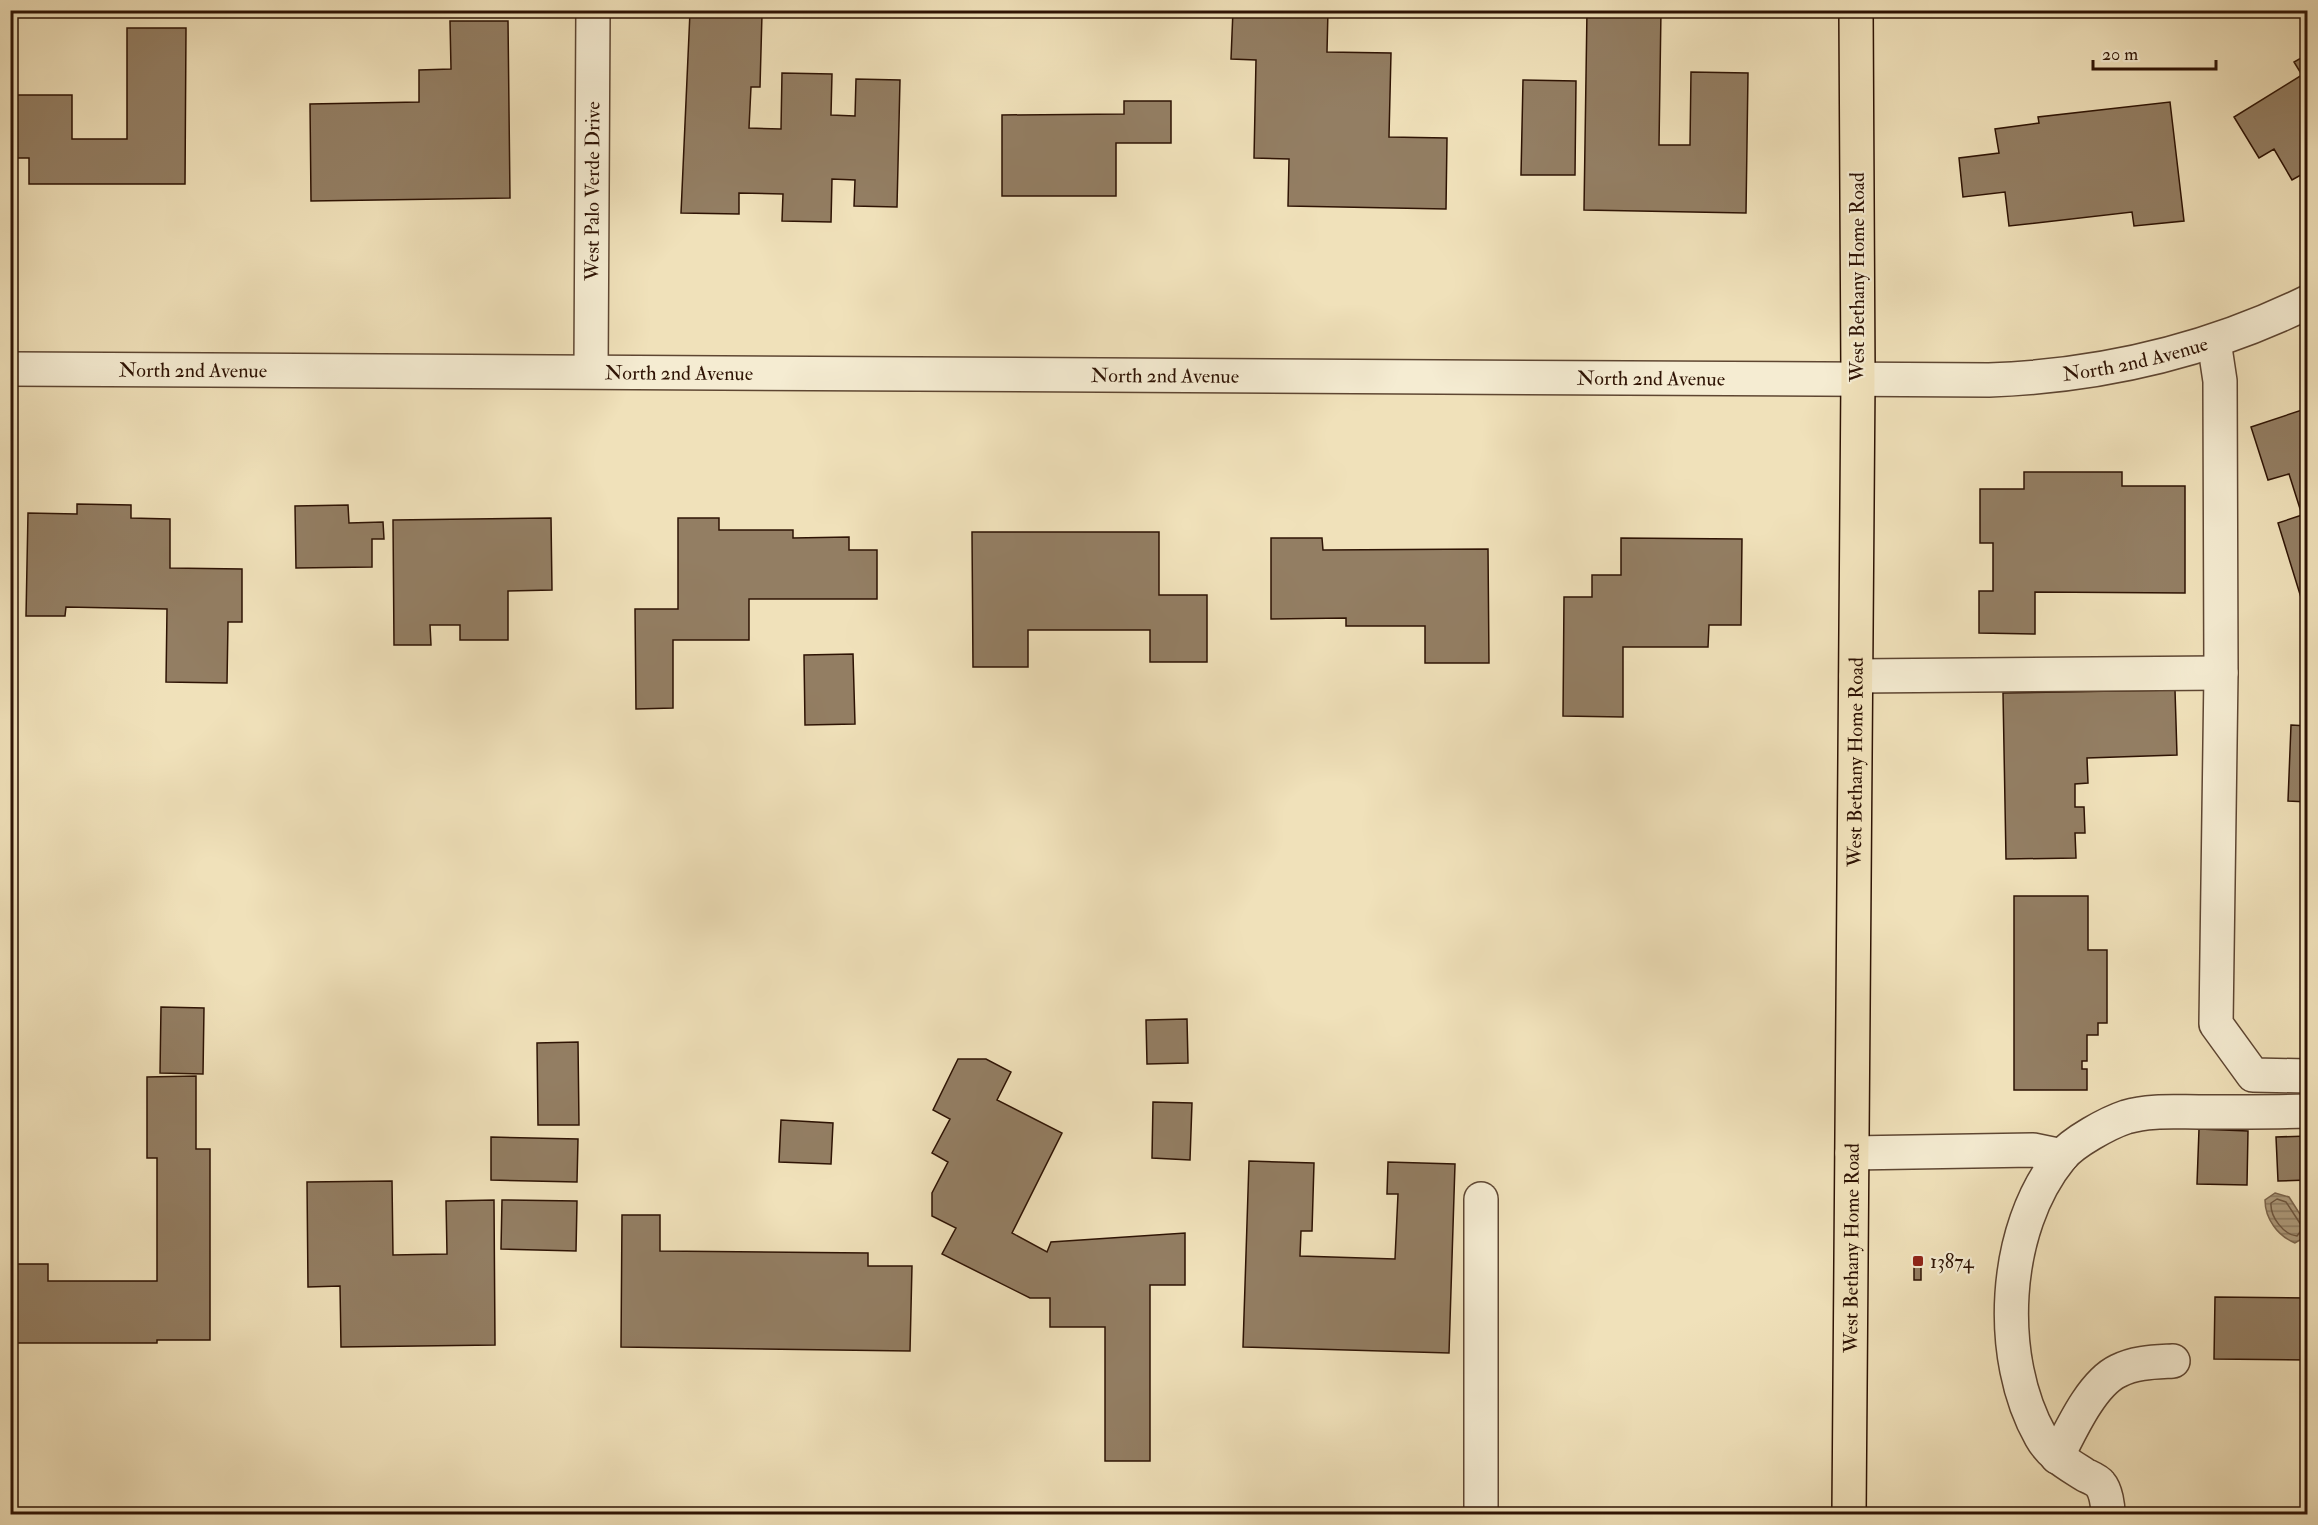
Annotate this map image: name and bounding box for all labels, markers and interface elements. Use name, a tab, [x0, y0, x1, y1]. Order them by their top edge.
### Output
scale bar	[2093, 33, 2216, 71]
text: 20 m	[2102, 43, 2138, 66]
street label: West Palo Verde Drive	[579, 101, 605, 282]
street label: West Bethany Home Road	[1845, 172, 1870, 383]
street label: North 2nd Avenue	[2061, 331, 2211, 387]
street label: North 2nd Avenue	[119, 357, 267, 383]
street label: North 2nd Avenue	[605, 360, 753, 386]
street label: North 2nd Avenue	[1091, 363, 1239, 388]
street label: North 2nd Avenue	[1577, 365, 1725, 391]
street label: West Bethany Home Road	[1842, 657, 1868, 868]
street label: West Bethany Home Road	[1838, 1143, 1864, 1354]
place label: 13874	[1930, 1249, 1975, 1274]
marker: 13874	[1911, 1254, 1925, 1268]

